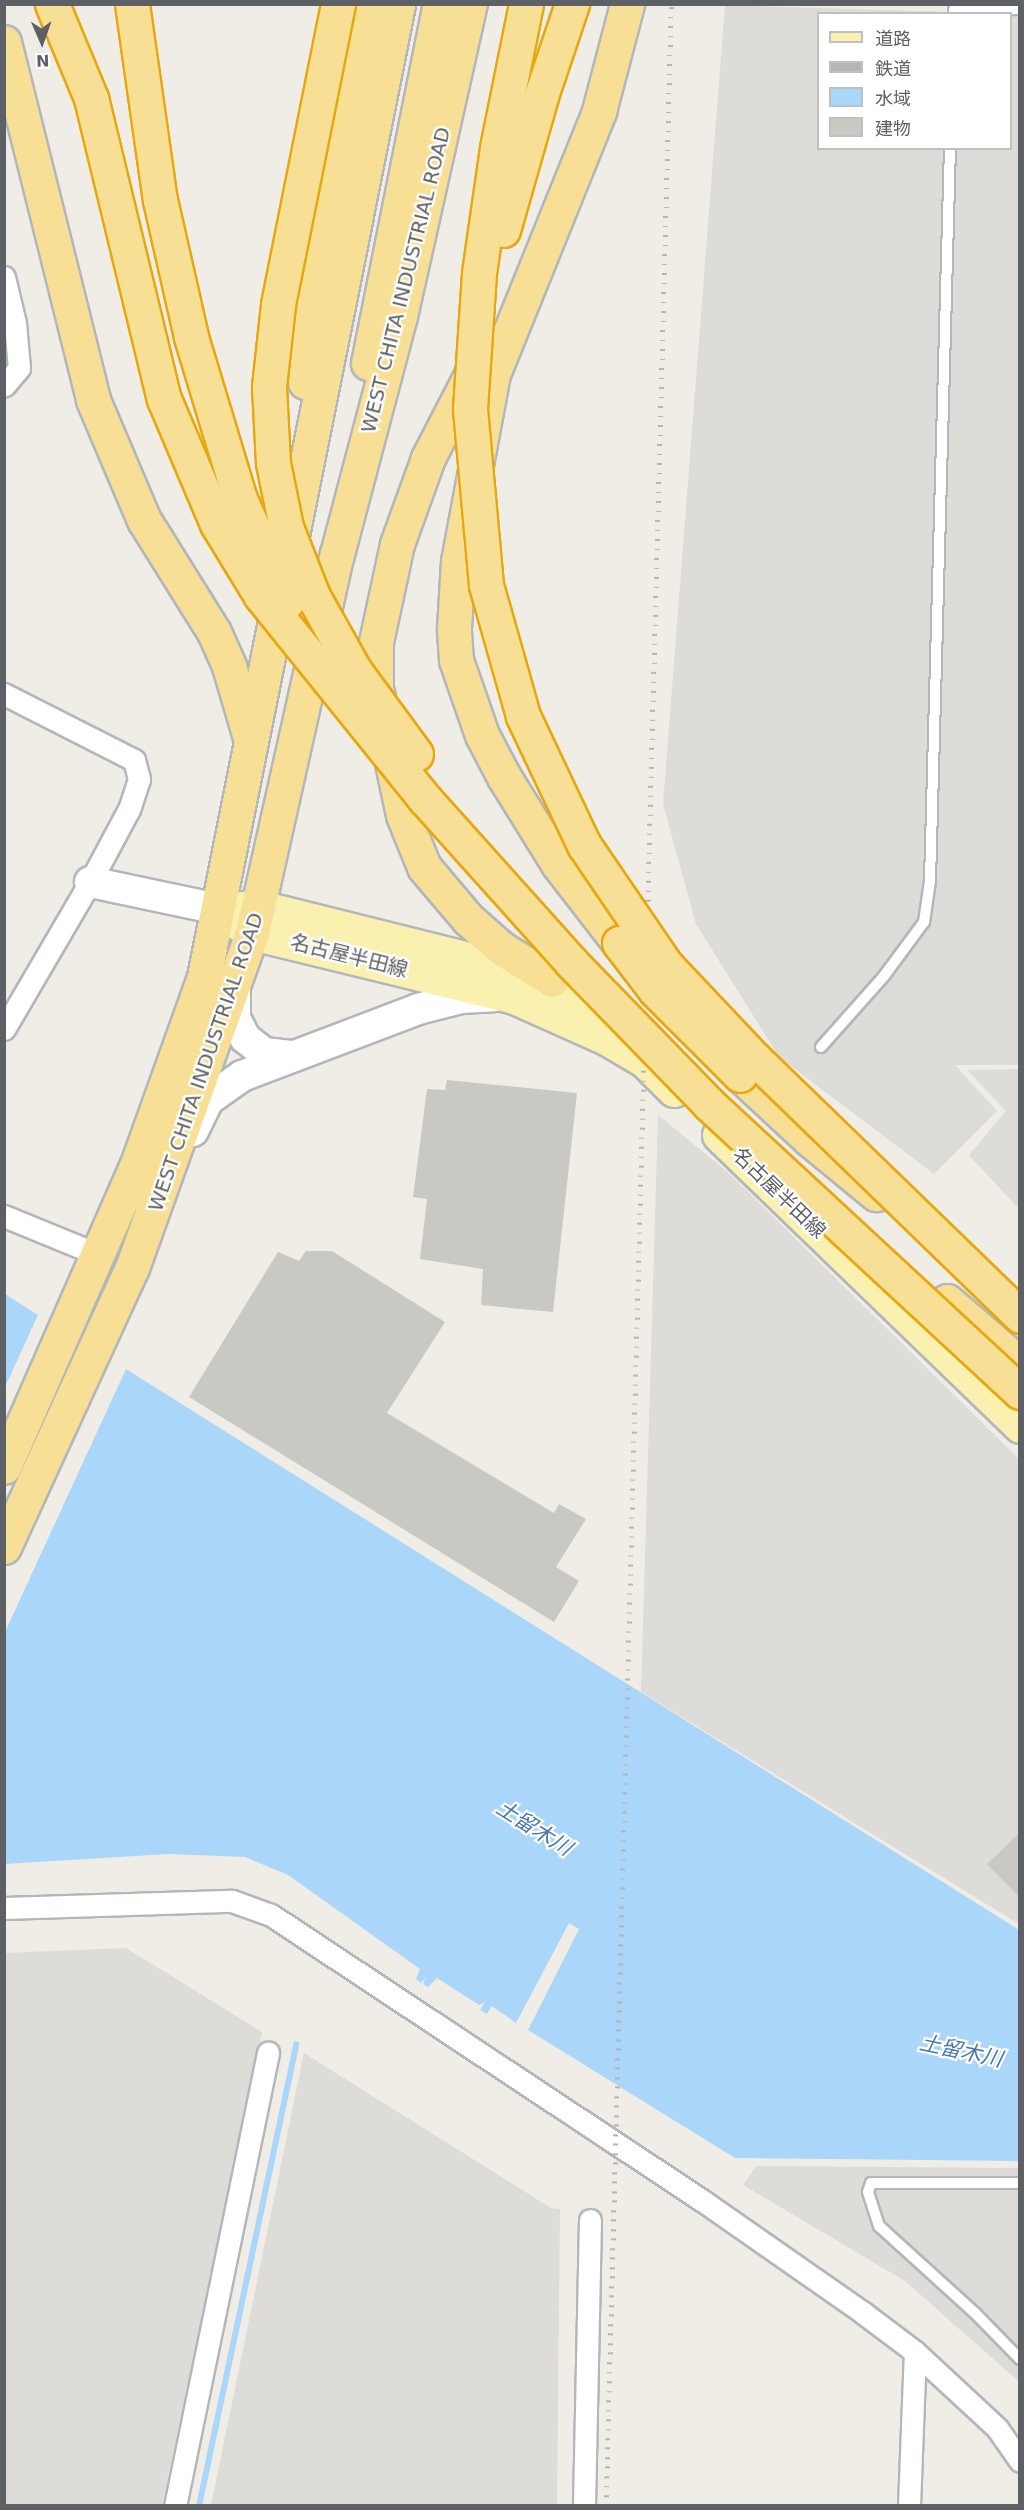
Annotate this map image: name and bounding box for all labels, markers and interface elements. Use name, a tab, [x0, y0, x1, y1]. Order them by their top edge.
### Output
north arrow	[12, 12, 72, 72]
legend	[817, 12, 1012, 150]
text: 道路	[875, 28, 911, 49]
text: N	[36, 51, 50, 70]
text: 鉄道	[875, 58, 911, 79]
text: 水域	[875, 88, 911, 109]
text: 建物	[875, 118, 911, 139]
street label: WEST CHITA INDUSTRIAL ROAD	[356, 125, 456, 435]
street label: WEST CHITA INDUSTRIAL ROAD	[143, 909, 269, 1215]
street label: 名古屋半田線	[288, 930, 410, 982]
street label: 名古屋半田線	[728, 1143, 830, 1243]
water label: 土留木川	[492, 1795, 576, 1861]
water label: 土留木川	[917, 2030, 1005, 2072]

